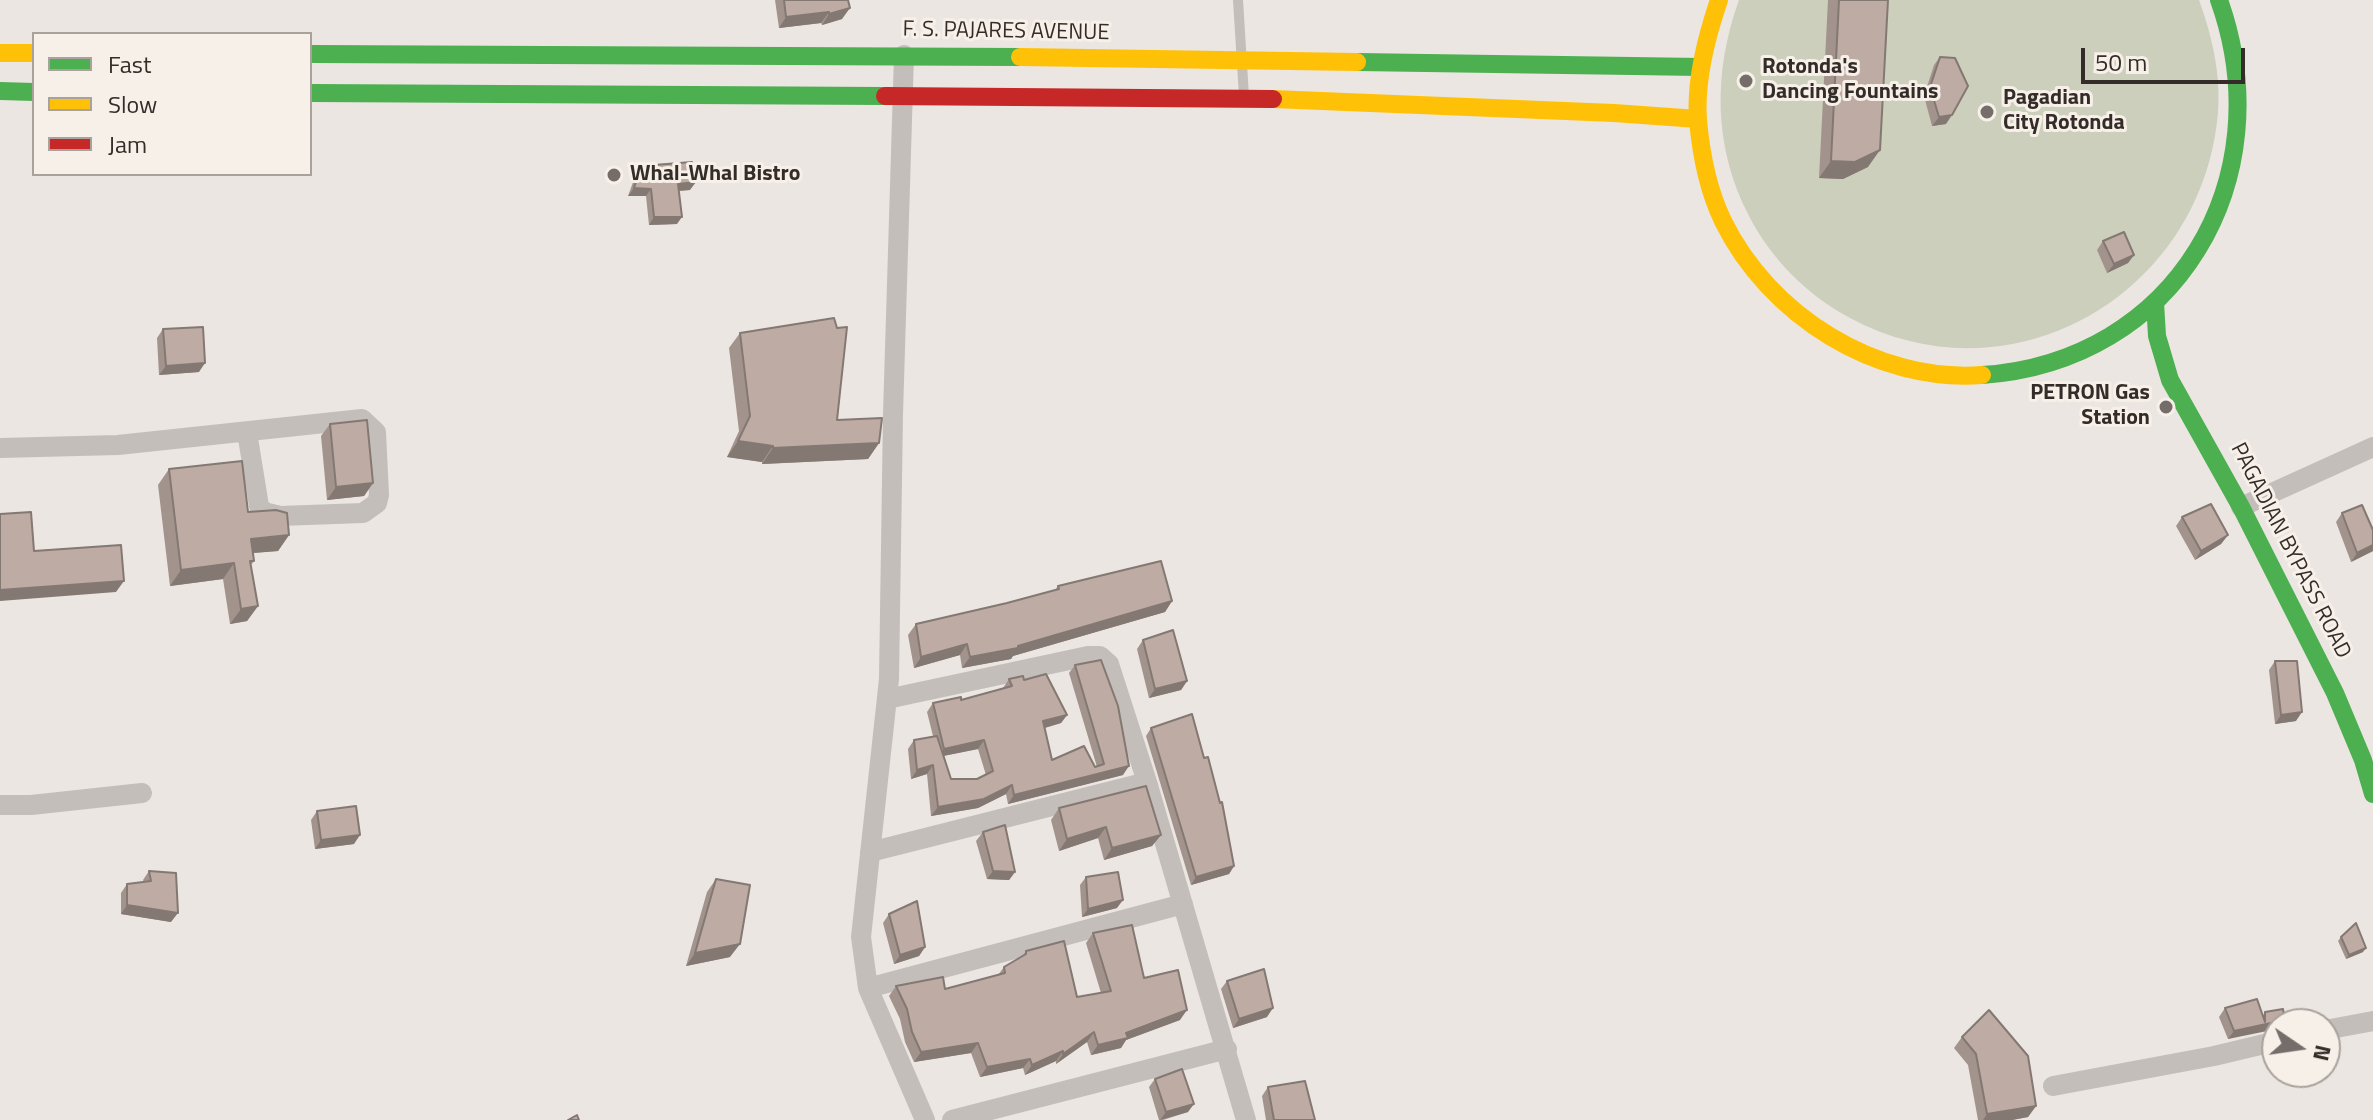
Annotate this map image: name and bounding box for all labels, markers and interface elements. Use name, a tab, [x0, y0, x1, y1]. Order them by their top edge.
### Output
street label: F. S. PAJARES AVENUE	[902, 17, 1110, 47]
legend	[32, 32, 312, 176]
scale bar	[2085, 32, 2249, 82]
text: 50 m	[2095, 44, 2147, 80]
text: Fast	[108, 46, 151, 82]
place label: Rotonda's Dancing Fountains	[1762, 55, 1939, 106]
marker: Rotonda's Dancing Fountains	[1737, 72, 1755, 90]
text: Slow	[108, 86, 157, 122]
place label: Pagadian City Rotonda	[2003, 86, 2125, 138]
marker: Pagadian City Rotonda	[1978, 103, 1996, 121]
text: Jam	[108, 126, 147, 162]
place label: Whal-Whal Bistro	[630, 162, 800, 188]
marker: Whal-Whal Bistro	[605, 166, 623, 184]
place label: PETRON Gas Station	[2030, 381, 2150, 432]
marker: PETRON Gas Station	[2157, 398, 2175, 416]
street label: PAGADIAN BYPASS ROAD	[2224, 439, 2356, 663]
north arrow	[2261, 1008, 2341, 1088]
text: N	[2304, 1042, 2341, 1064]

